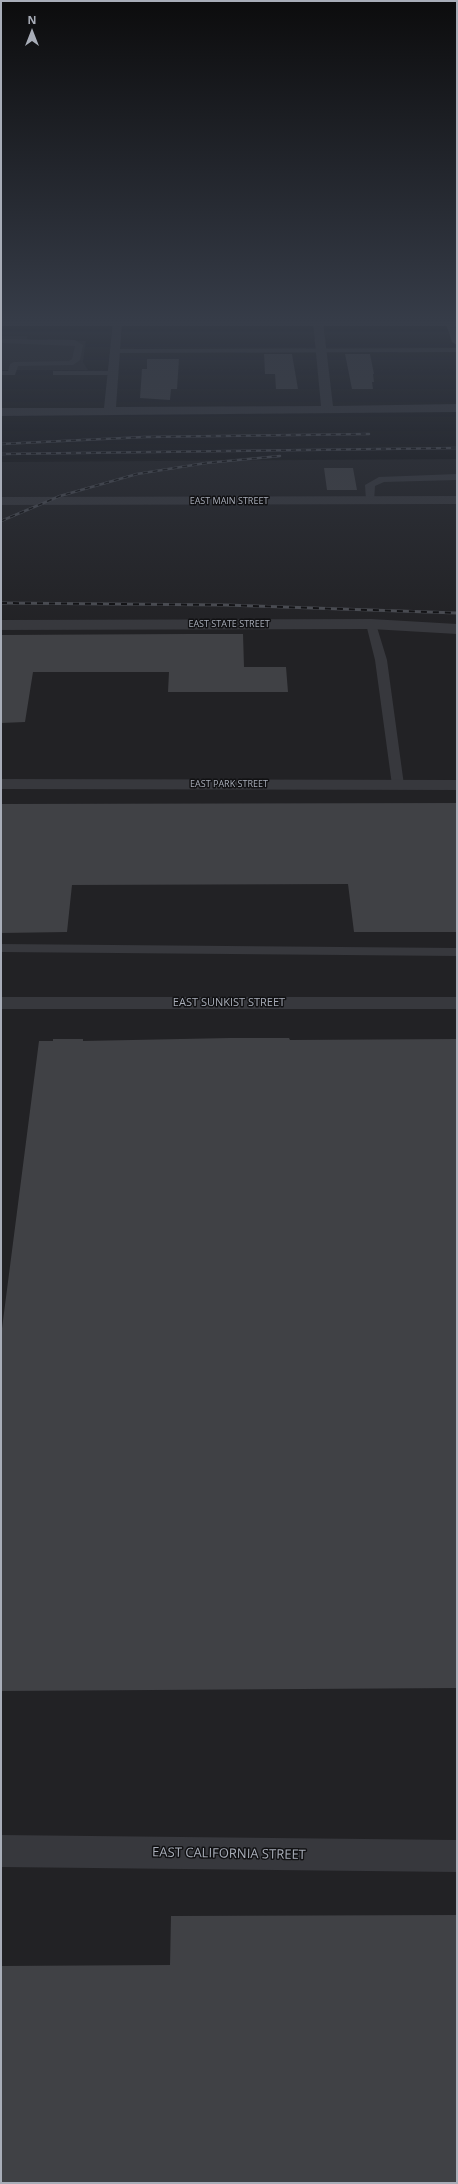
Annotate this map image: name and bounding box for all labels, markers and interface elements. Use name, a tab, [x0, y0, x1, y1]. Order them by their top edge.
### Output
north arrow	[12, 12, 52, 52]
text: N	[28, 12, 36, 27]
street label: EAST MAIN STREET	[190, 496, 268, 506]
street label: EAST STATE STREET	[188, 619, 270, 629]
street label: EAST PARK STREET	[190, 779, 268, 789]
street label: EAST SUNKIST STREET	[173, 996, 285, 1010]
street label: EAST CALIFORNIA STREET	[152, 1845, 306, 1863]

